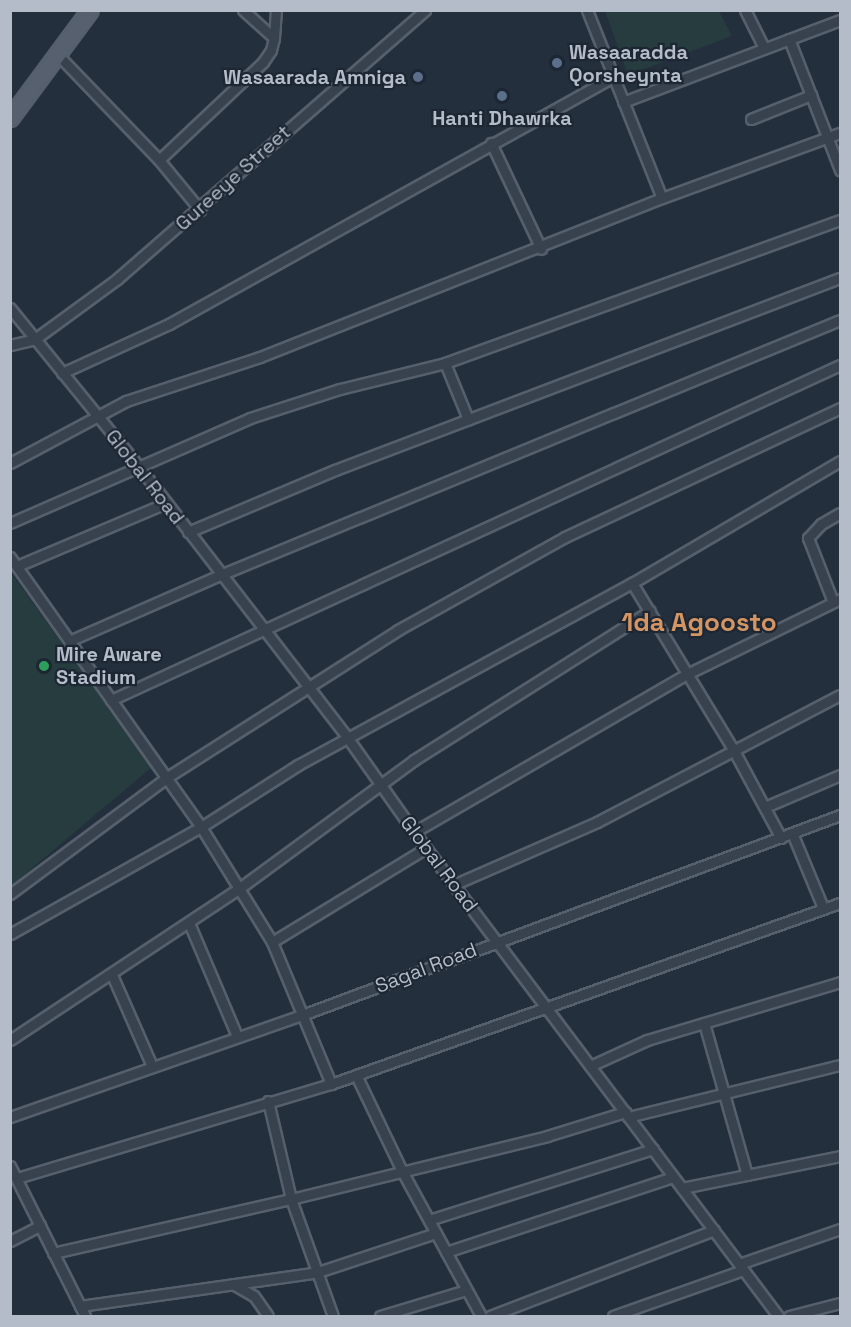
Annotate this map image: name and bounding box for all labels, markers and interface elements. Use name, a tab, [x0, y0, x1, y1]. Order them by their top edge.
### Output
place label: Wasaaradda Qorsheynta	[569, 40, 688, 87]
marker: Wasaaradda Qorsheynta	[550, 56, 564, 70]
place label: Wasaarada Amniga	[223, 65, 406, 89]
marker: Wasaarada Amniga	[411, 70, 425, 84]
marker: Hanti Dhawrka	[495, 89, 509, 103]
place label: Hanti Dhawrka	[432, 106, 572, 130]
street label: Gureeye Street	[170, 120, 296, 236]
street label: Global Road	[100, 425, 190, 529]
district label: 1da Agoosto	[621, 607, 777, 639]
place label: Mire Aware Stadium	[56, 642, 162, 689]
marker: Mire Aware Stadium	[37, 659, 51, 673]
street label: Global Road	[395, 811, 483, 917]
street label: Sagal Road	[372, 938, 480, 998]

